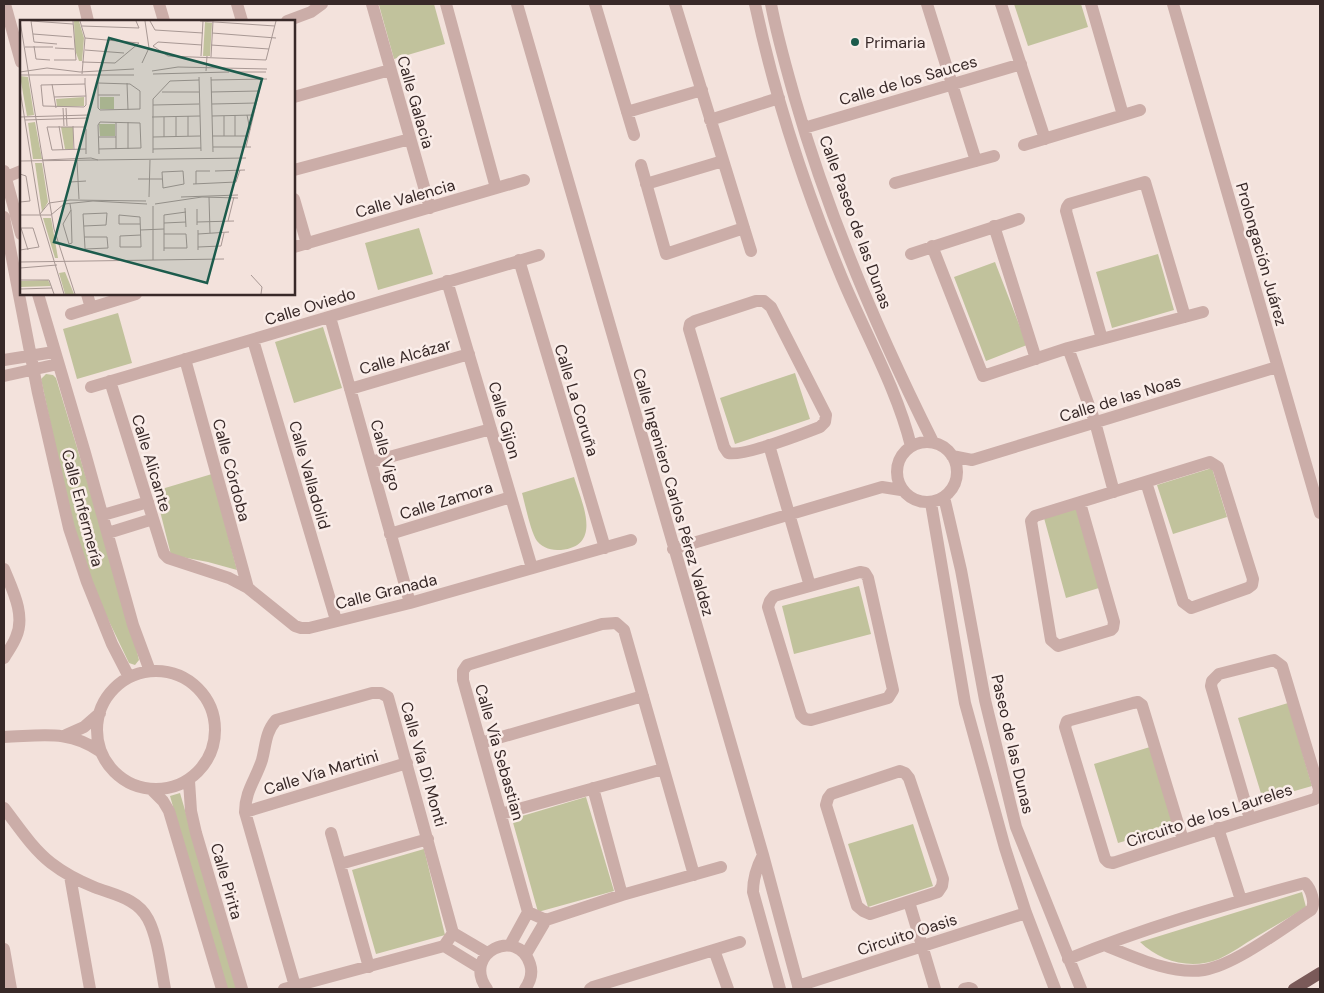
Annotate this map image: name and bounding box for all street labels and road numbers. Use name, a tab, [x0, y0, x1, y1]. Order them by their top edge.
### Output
street label: Calle de los Sauces	[837, 51, 980, 110]
street label: Calle Galacia	[392, 53, 439, 151]
street label: Calle Paseo de las Dunas	[814, 133, 897, 312]
street label: Calle Valencia	[353, 174, 457, 223]
street label: Prolongación Juárez	[1231, 180, 1292, 328]
street label: Calle Oviedo	[262, 283, 358, 330]
street label: Calle Alcázar	[357, 333, 454, 380]
street label: Calle La Coruña	[550, 342, 604, 459]
street label: Calle Ingeniero Carlos Pérez Valdez	[628, 366, 719, 619]
street label: Calle de las Noas	[1057, 370, 1183, 427]
street label: Calle Gijon	[484, 379, 526, 461]
street label: Calle Alicante	[127, 412, 176, 514]
street label: Calle Córdoba	[208, 416, 255, 524]
street label: Calle Vigo	[365, 417, 406, 493]
street label: Calle Valladolid	[284, 418, 335, 532]
street label: Calle Enfermería	[57, 447, 108, 569]
street label: Calle Zamora	[397, 476, 495, 525]
street label: Calle Granada	[333, 569, 439, 614]
street label: Paseo de las Dunas	[986, 672, 1039, 816]
street label: Calle Vía Sebastian	[470, 682, 529, 823]
street label: Calle Vía Di Monti	[396, 699, 451, 829]
street label: Calle Vía Martini	[261, 745, 381, 800]
street label: Circuito de los Laureles	[1124, 779, 1295, 852]
street label: Calle Pirita	[206, 841, 247, 922]
street label: Circuito Oasis	[855, 908, 960, 961]

